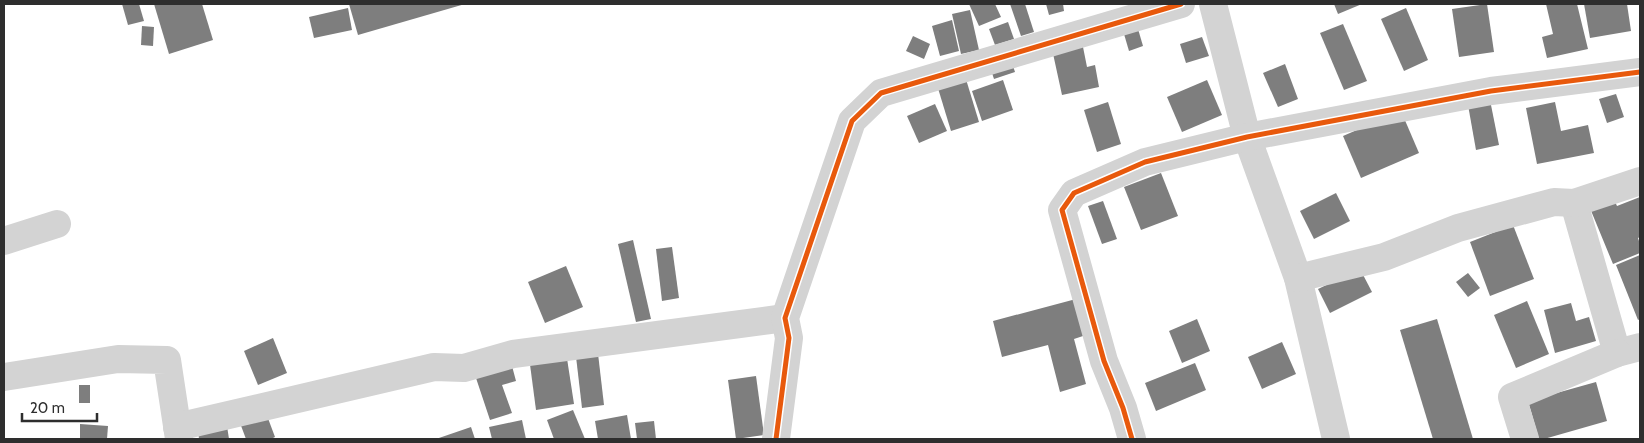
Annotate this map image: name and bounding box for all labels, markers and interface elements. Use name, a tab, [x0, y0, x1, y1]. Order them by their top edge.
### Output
scale bar	[22, 390, 98, 422]
text: 20 m	[30, 399, 65, 417]

